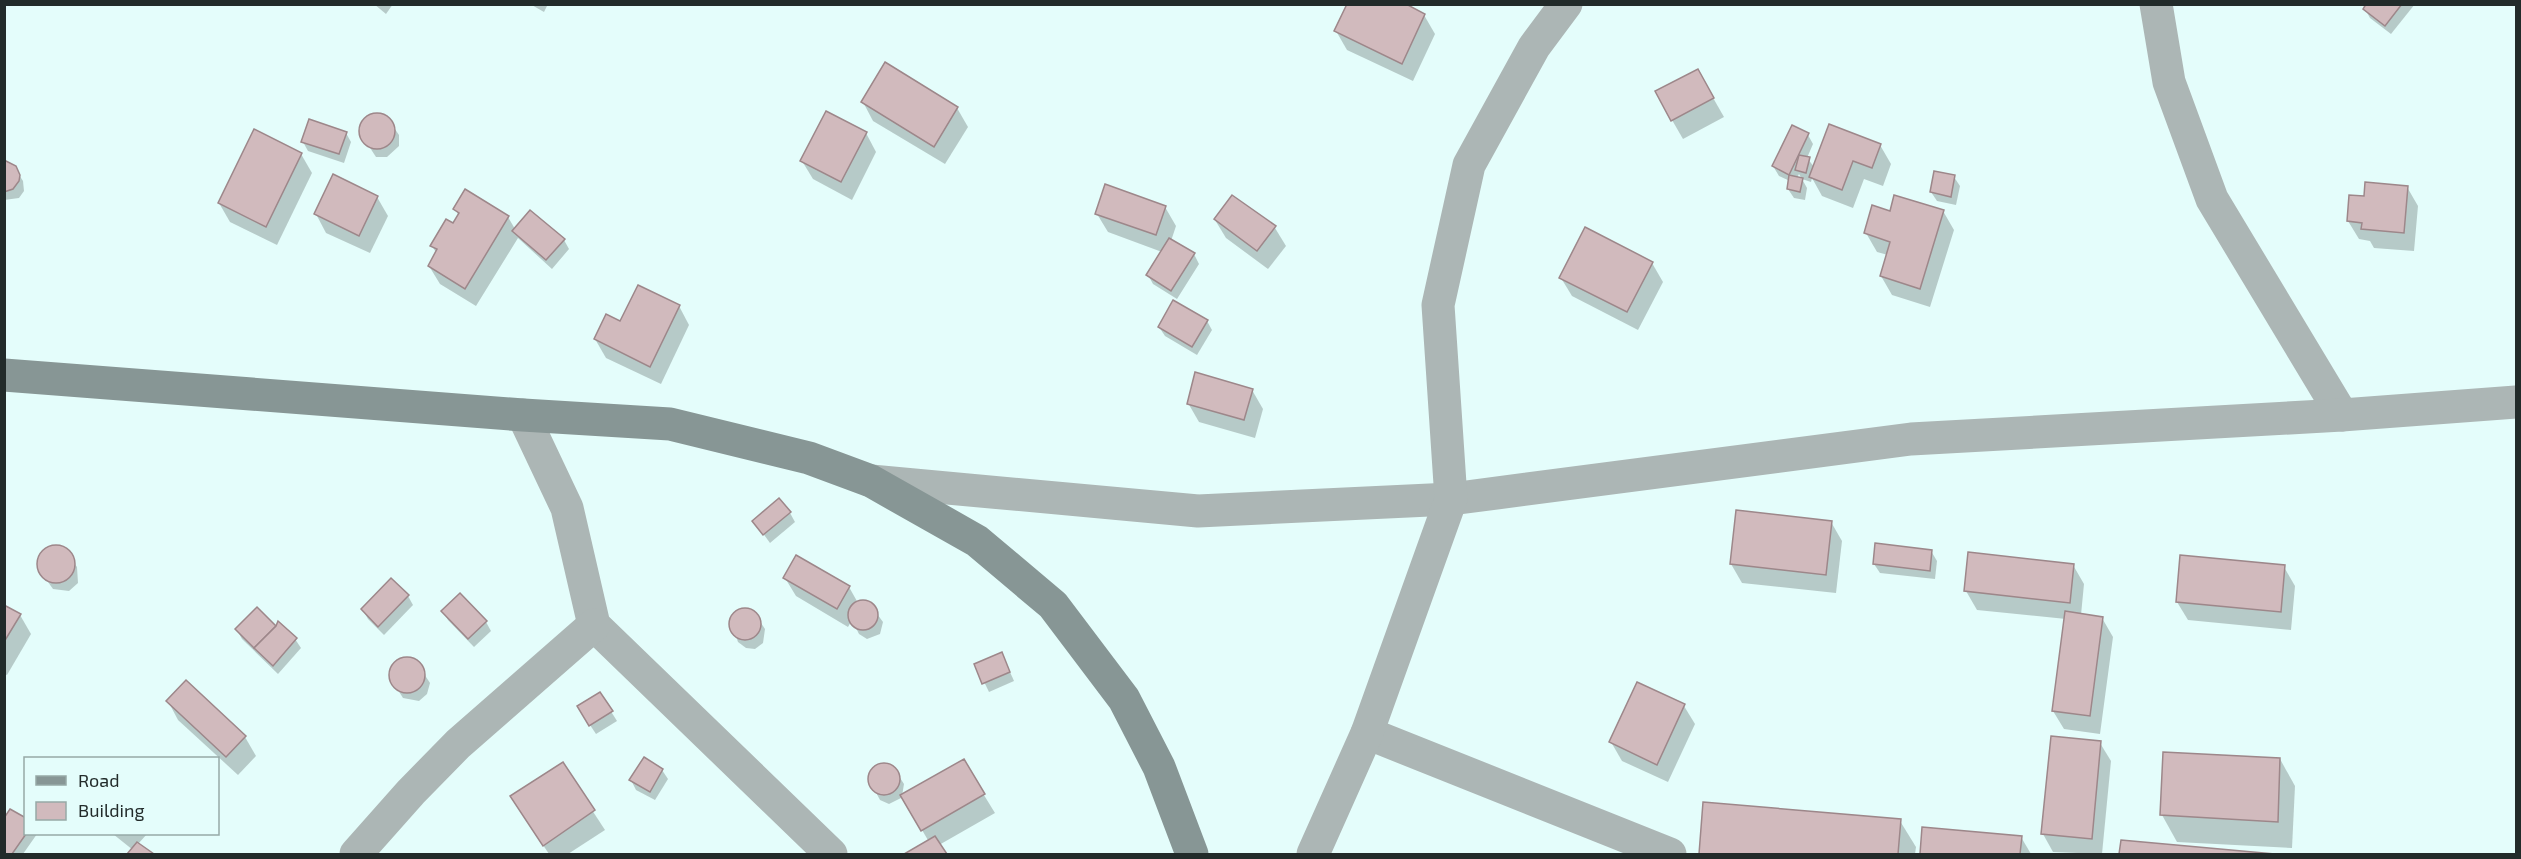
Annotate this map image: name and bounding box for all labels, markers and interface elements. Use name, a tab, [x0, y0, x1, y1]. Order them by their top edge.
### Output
legend	[24, 757, 219, 835]
text: Road	[78, 769, 119, 791]
text: Building	[78, 799, 145, 821]

